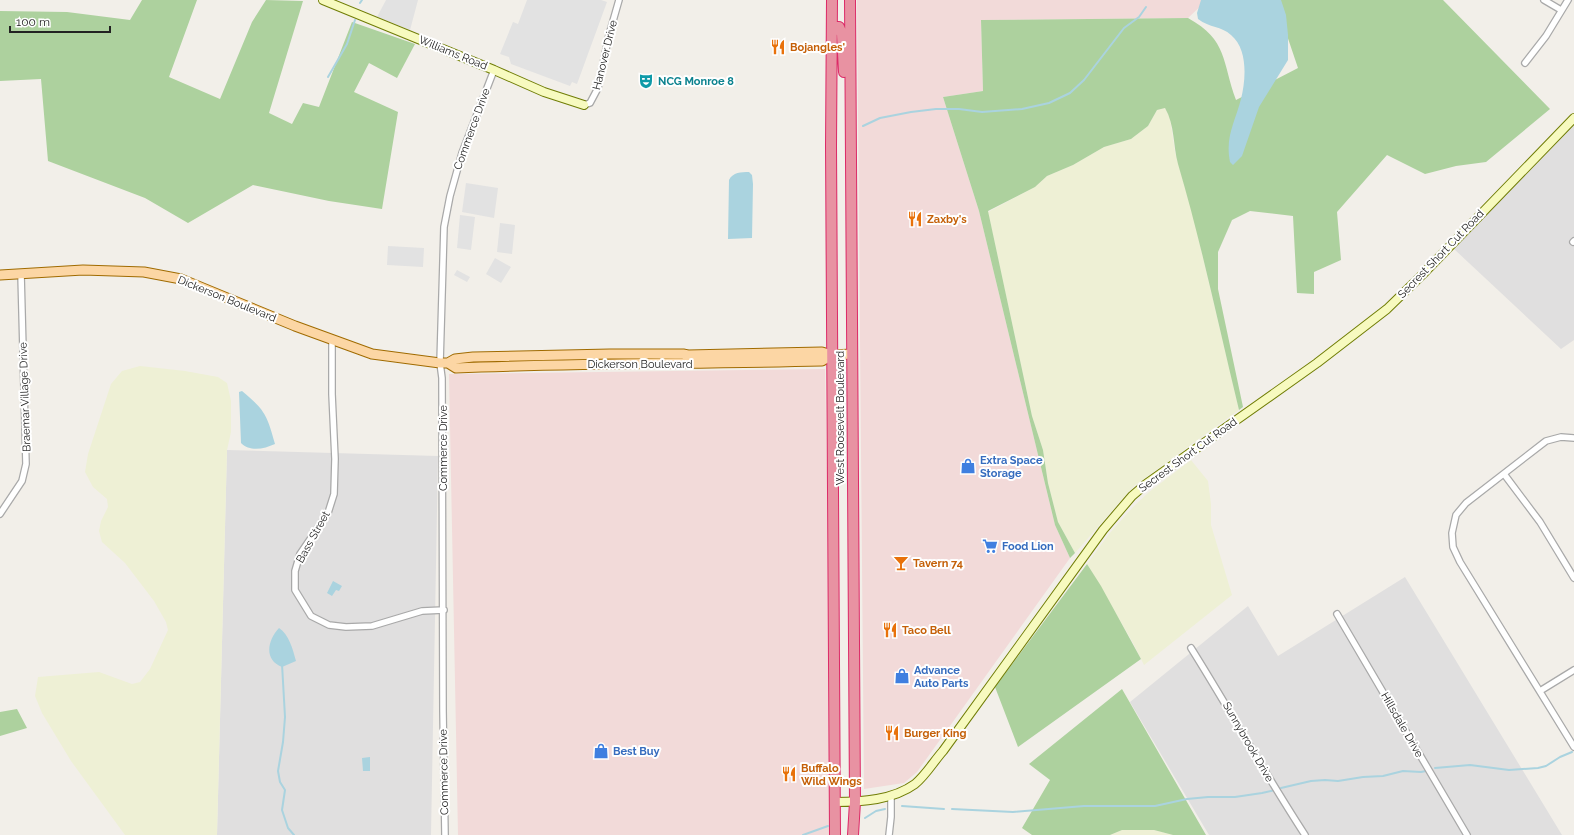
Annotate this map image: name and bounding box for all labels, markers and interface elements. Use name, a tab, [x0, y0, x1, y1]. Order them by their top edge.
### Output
scale bar	[10, 8, 110, 34]
text: 100 m	[16, 15, 50, 29]
street label: Hanover Drive	[590, 18, 620, 91]
street label: Williams Road	[417, 33, 489, 73]
restaurant icon: Bojangles'	[769, 38, 787, 56]
place label: Bojangles'	[790, 41, 845, 54]
theatre icon: NCG Monroe 8	[637, 72, 655, 90]
place label: NCG Monroe 8	[658, 75, 734, 88]
street label: Commerce Drive	[451, 86, 493, 172]
street label: Secrest Short Cut Road	[1395, 207, 1487, 301]
restaurant icon: Zaxby's	[906, 210, 924, 228]
place label: Zaxby's	[927, 213, 967, 226]
street label: Dickerson Boulevard	[176, 273, 278, 325]
street label: Braemar Village Drive	[17, 341, 33, 452]
street label: West Roosevelt Boulevard	[834, 351, 847, 485]
street label: Dickerson Boulevard	[587, 358, 693, 371]
street label: Commerce Drive	[437, 404, 450, 491]
street label: Secrest Short Cut Road	[1136, 415, 1240, 495]
place label: Extra Space Storage	[980, 454, 1043, 480]
shop icon: Extra Space Storage	[959, 457, 977, 475]
street label: Bass Street	[293, 509, 333, 565]
supermarket icon: Food Lion	[981, 537, 999, 555]
place label: Food Lion	[1002, 540, 1054, 553]
bar icon: Tavern 74	[892, 554, 910, 572]
place label: Tavern 74	[913, 557, 963, 570]
restaurant icon: Taco Bell	[881, 621, 899, 639]
place label: Taco Bell	[902, 624, 951, 637]
place label: Advance Auto Parts	[914, 664, 969, 690]
shop icon: Advance Auto Parts	[893, 667, 911, 685]
street label: Hillsdale Drive	[1378, 690, 1426, 760]
street label: Sunnybrook Drive	[1220, 700, 1276, 785]
restaurant icon: Burger King	[883, 724, 901, 742]
place label: Burger King	[904, 727, 966, 740]
street label: Commerce Drive	[437, 728, 451, 815]
shop icon: Best Buy	[592, 742, 610, 760]
place label: Best Buy	[613, 745, 660, 758]
place label: Buffalo Wild Wings	[801, 762, 862, 788]
restaurant icon: Buffalo Wild Wings	[780, 765, 798, 783]

